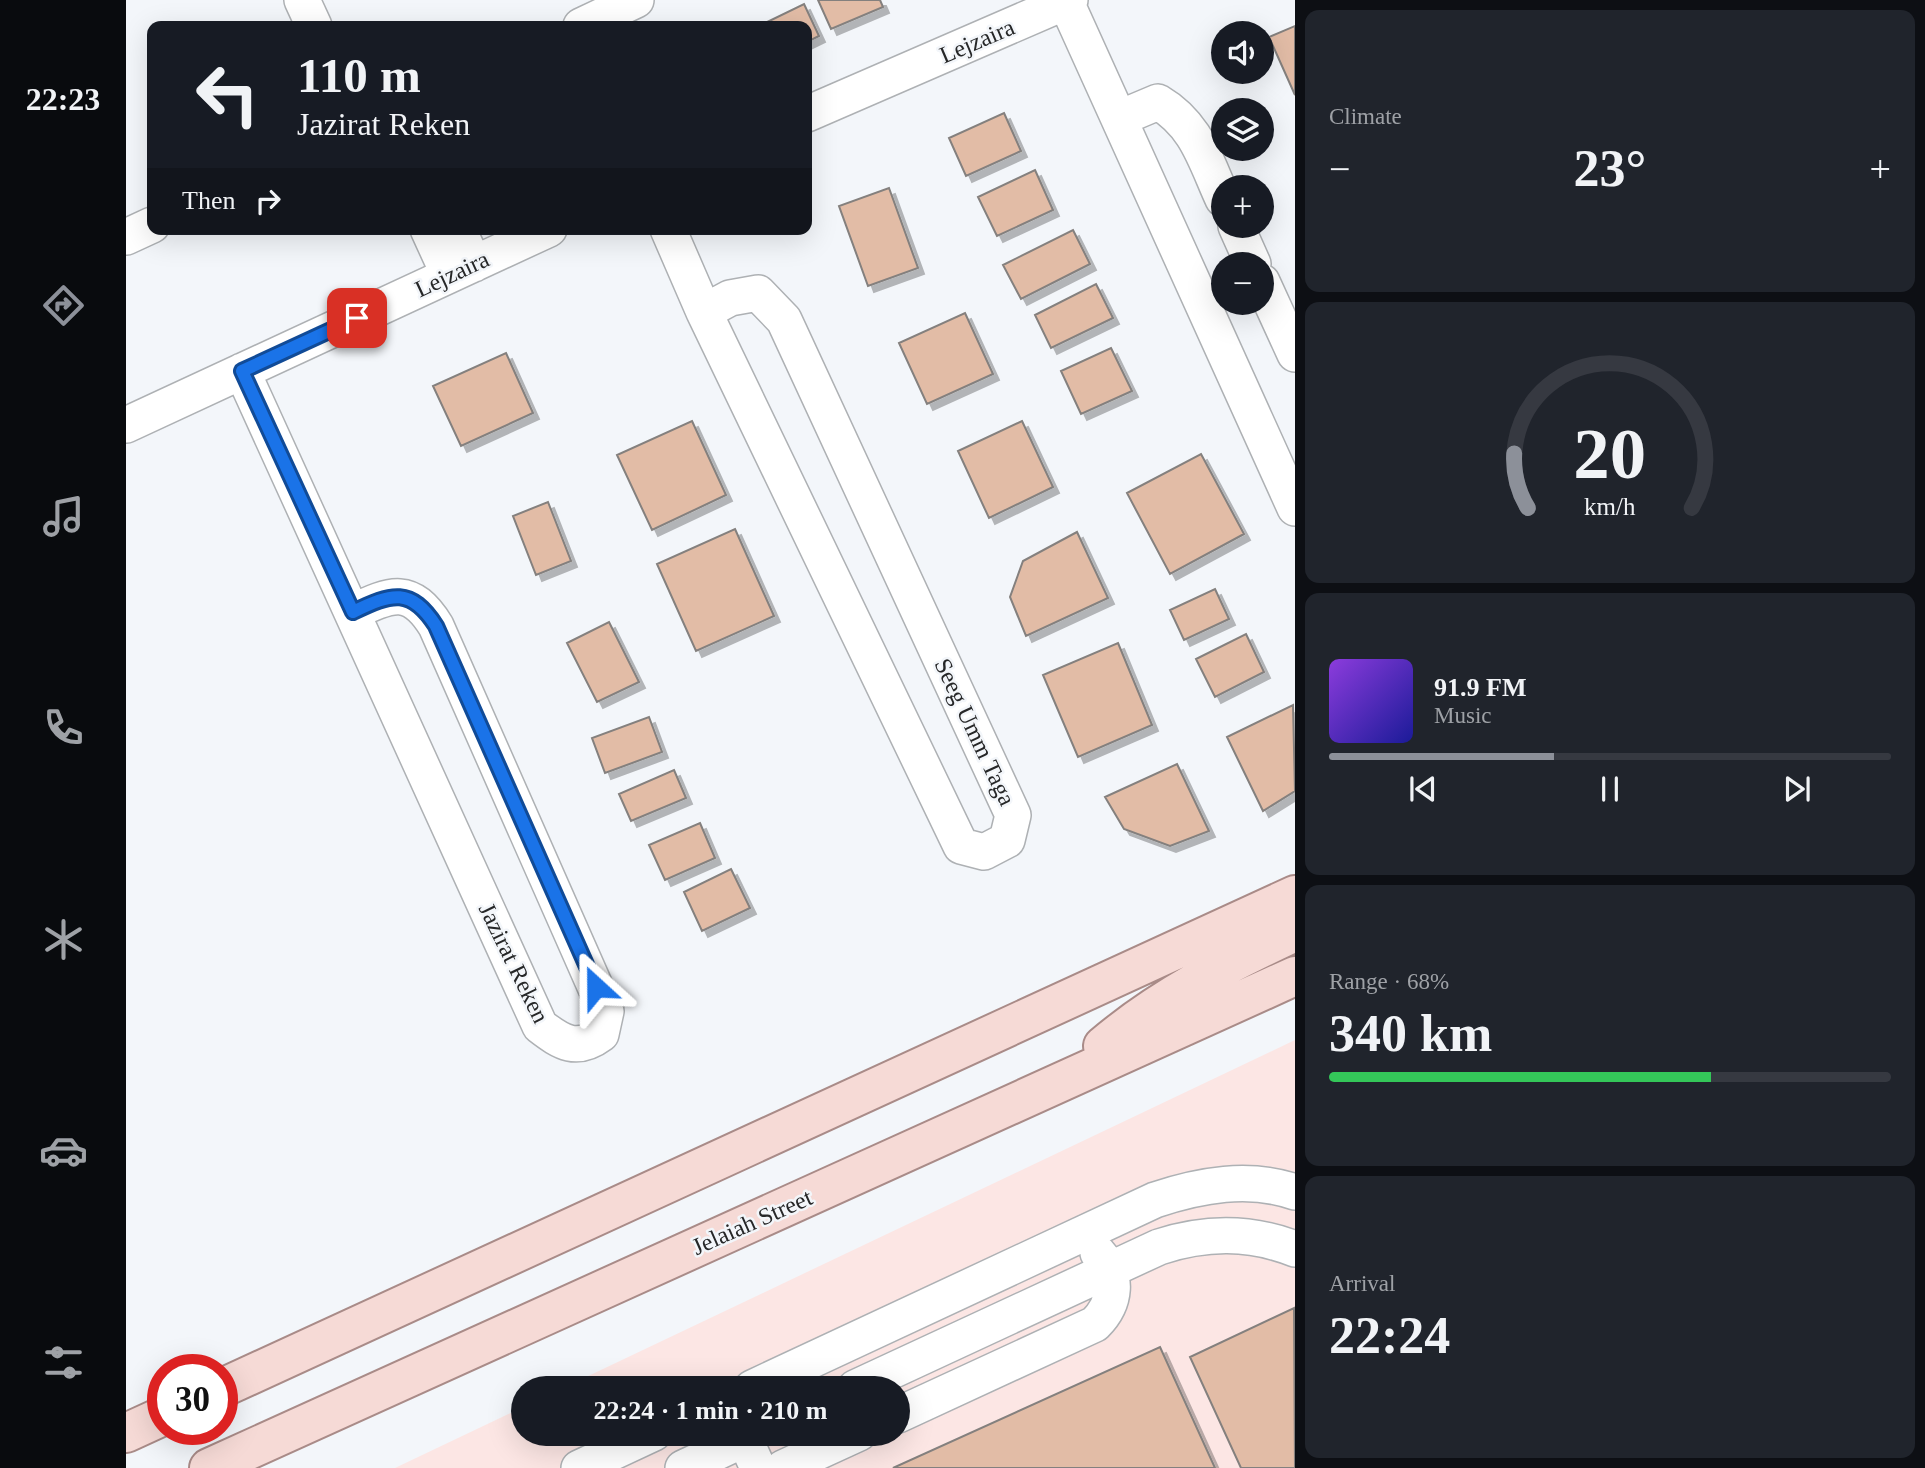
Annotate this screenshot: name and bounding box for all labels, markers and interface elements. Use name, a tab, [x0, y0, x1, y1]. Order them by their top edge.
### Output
street label: Lejzaira	[936, 14, 1019, 68]
map controls	[1211, 21, 1274, 315]
button: sound	[1211, 21, 1274, 84]
text: 110 m	[297, 48, 421, 103]
icon: left	[182, 49, 273, 140]
text: 22:23	[26, 81, 100, 117]
button: layers	[1211, 98, 1274, 161]
text: Climate	[1329, 104, 1402, 129]
text: Jazirat Reken	[297, 106, 470, 142]
text: 23°	[1574, 140, 1646, 197]
text: −	[1329, 148, 1350, 190]
text: +	[1870, 148, 1891, 190]
button: +	[1211, 175, 1274, 238]
icon: right	[249, 182, 287, 220]
text: Then	[182, 186, 235, 215]
street label: Lejzaira	[411, 245, 493, 302]
button: −	[1211, 252, 1274, 315]
icon: directions	[39, 281, 88, 330]
pin	[327, 288, 387, 348]
icon: arrive	[338, 299, 376, 337]
text: 20	[1574, 414, 1646, 495]
icon: music	[39, 492, 88, 541]
text: km/h	[1584, 493, 1636, 520]
street label: Seeg Umm Taga	[930, 654, 1021, 810]
text: 91.9 FM	[1434, 673, 1526, 702]
icon: phone	[39, 703, 88, 752]
text: Music	[1434, 703, 1492, 728]
icon: previous	[1404, 770, 1442, 808]
icon: pause	[1591, 770, 1629, 808]
icon: next	[1778, 770, 1816, 808]
street label: Jazirat Reken	[474, 899, 554, 1027]
icon: climate	[39, 915, 88, 964]
position arrow	[559, 950, 633, 1024]
text: Range · 68%	[1329, 969, 1449, 994]
text: 340 km	[1329, 1005, 1492, 1062]
icon: car	[39, 1126, 88, 1175]
street label: Jelaiah Street	[688, 1184, 816, 1260]
text: Arrival	[1329, 1271, 1395, 1296]
text: 22:24	[1329, 1307, 1450, 1364]
icon: filters	[39, 1338, 88, 1387]
speed limit sign: 30	[147, 1354, 238, 1445]
text: 22:24 · 1 min · 210 m	[594, 1396, 828, 1425]

